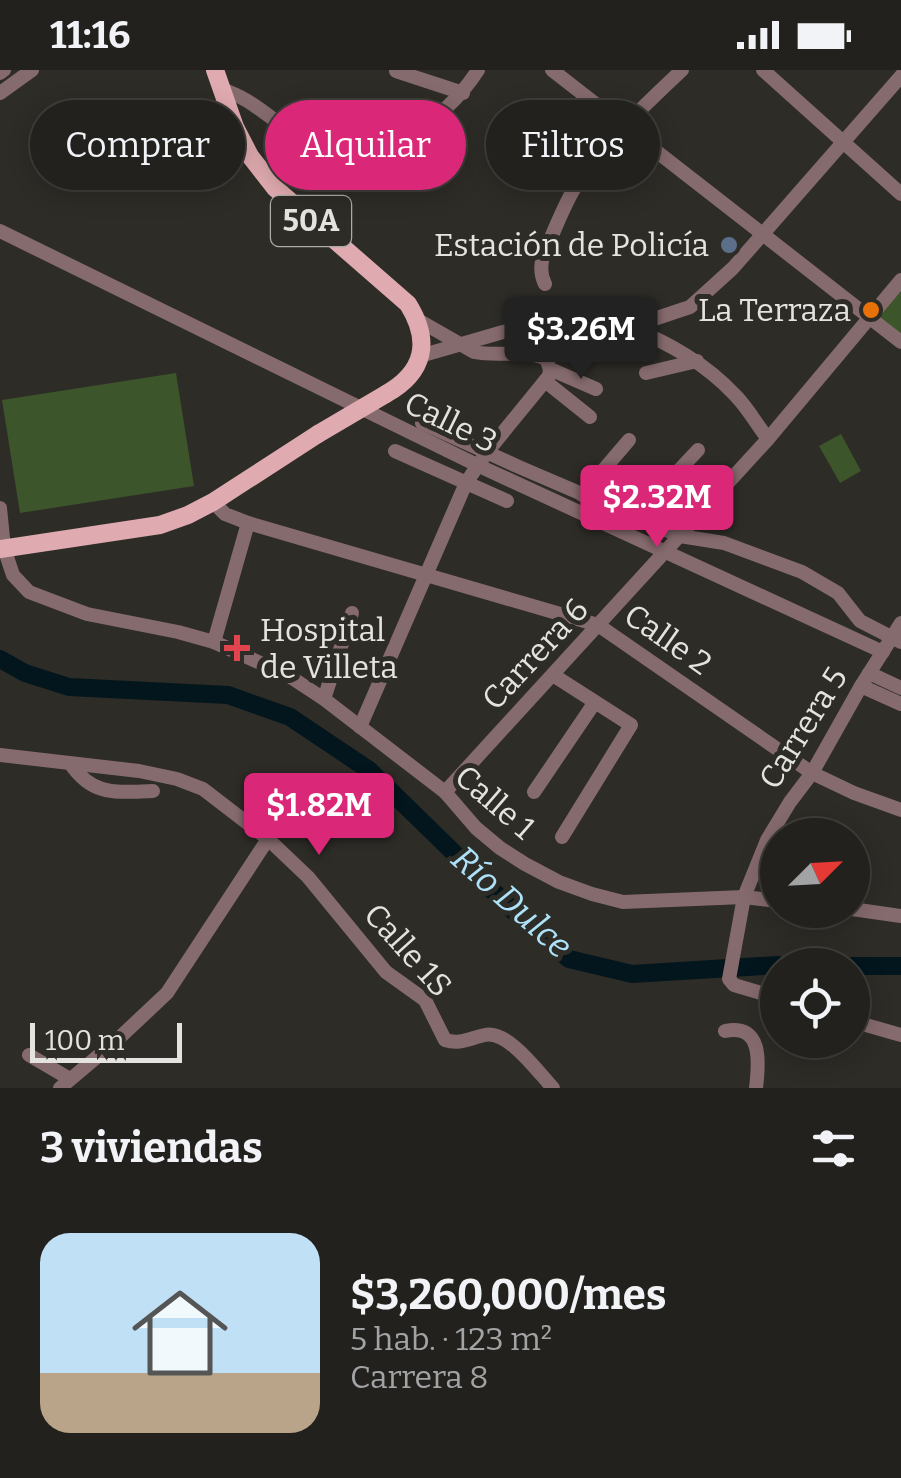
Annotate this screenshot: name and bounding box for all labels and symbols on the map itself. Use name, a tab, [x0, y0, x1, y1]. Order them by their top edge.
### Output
road number: 50A	[271, 196, 351, 246]
place label: Estación de Policía	[434, 226, 709, 264]
marker: Estación de Policía	[718, 234, 740, 256]
place label: La Terraza	[698, 291, 851, 329]
pin: $3.26M	[500, 297, 662, 382]
marker: La Terraza	[860, 299, 882, 321]
street label: Calle 3	[399, 383, 503, 461]
pin: $2.32M	[576, 465, 738, 550]
street label: Carrera 6	[474, 591, 596, 717]
street label: Calle 2	[617, 596, 719, 682]
place label: Hospital de Villeta	[260, 611, 398, 686]
marker: Hospital de Villeta	[224, 635, 250, 661]
street label: Carrera 5	[751, 660, 855, 796]
street label: Calle 1	[448, 757, 542, 847]
pin: $1.82M	[238, 773, 400, 858]
north arrow	[760, 818, 870, 928]
water label: Río Dulce	[443, 837, 581, 967]
street label: Calle 1S	[356, 896, 460, 1004]
scale bar	[30, 1018, 182, 1063]

